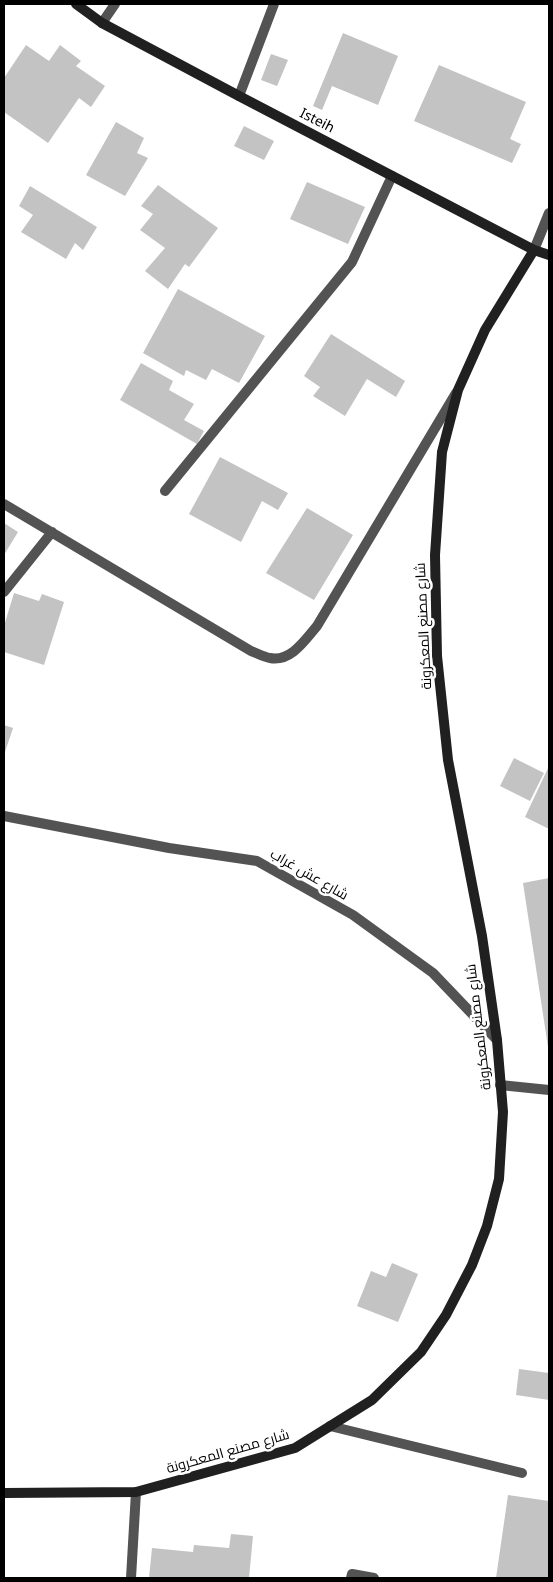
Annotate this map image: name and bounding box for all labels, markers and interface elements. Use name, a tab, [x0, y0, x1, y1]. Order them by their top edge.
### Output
street label: Isteih	[297, 105, 337, 137]
street label: شارع مصنع المعكرونة	[412, 562, 436, 690]
street label: شارع عش غراب	[267, 846, 351, 904]
street label: شارع مصنع المعكرونة	[463, 963, 495, 1091]
street label: شارع مصنع المعكرونة	[165, 1426, 291, 1478]

